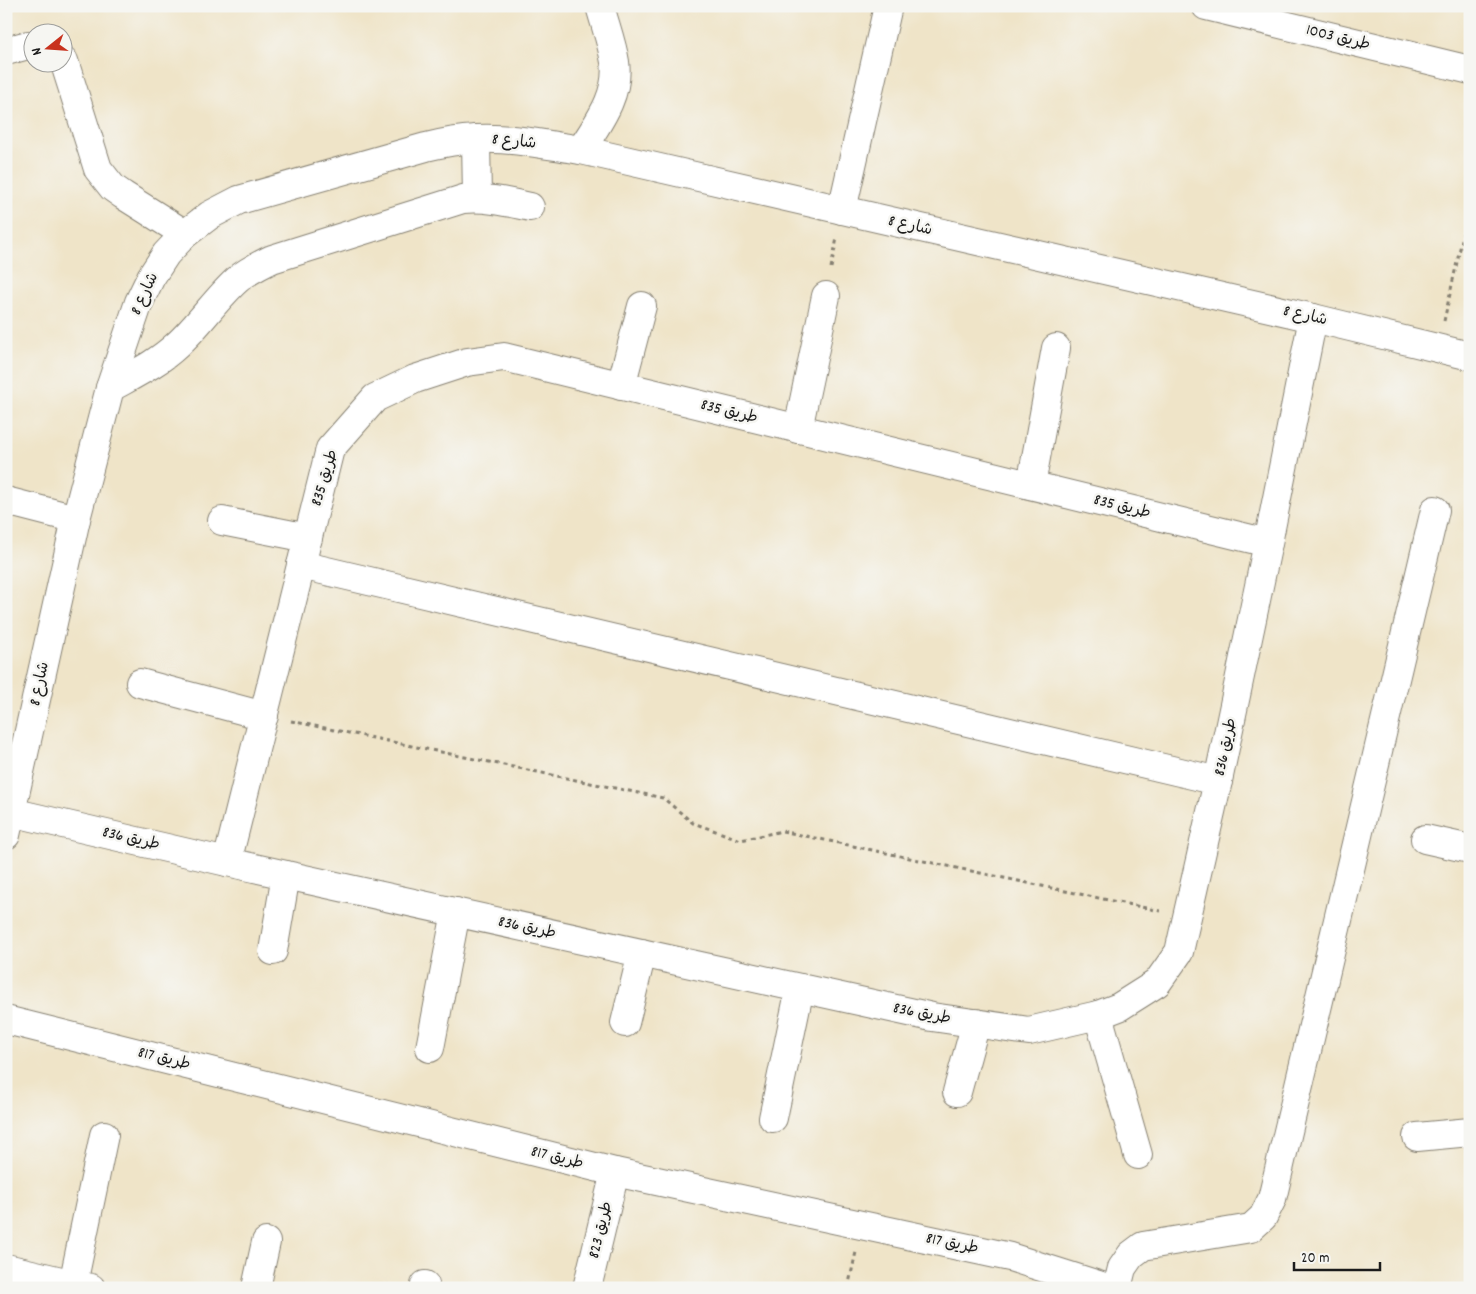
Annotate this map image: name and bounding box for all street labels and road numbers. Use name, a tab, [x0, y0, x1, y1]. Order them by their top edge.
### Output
street label: طريق 1003	[1304, 19, 1372, 57]
street label: شارع 8	[491, 128, 537, 156]
street label: شارع 8	[886, 210, 934, 242]
street label: شارع 8	[125, 269, 165, 319]
street label: شارع 8	[1281, 300, 1329, 332]
street label: طريق 835	[698, 394, 760, 430]
street label: طريق 835	[305, 447, 345, 509]
street label: طريق 835	[1091, 489, 1153, 525]
street label: شارع 8	[24, 660, 56, 708]
street label: طريق 836	[1209, 716, 1243, 778]
street label: طريق 836	[100, 821, 162, 857]
street label: طريق 836	[496, 911, 558, 945]
street label: طريق 836	[891, 997, 953, 1031]
street label: طريق 817	[135, 1041, 193, 1077]
street label: طريق 817	[528, 1140, 586, 1176]
street label: طريق 823	[583, 1199, 619, 1261]
street label: طريق 817	[924, 1227, 980, 1261]

